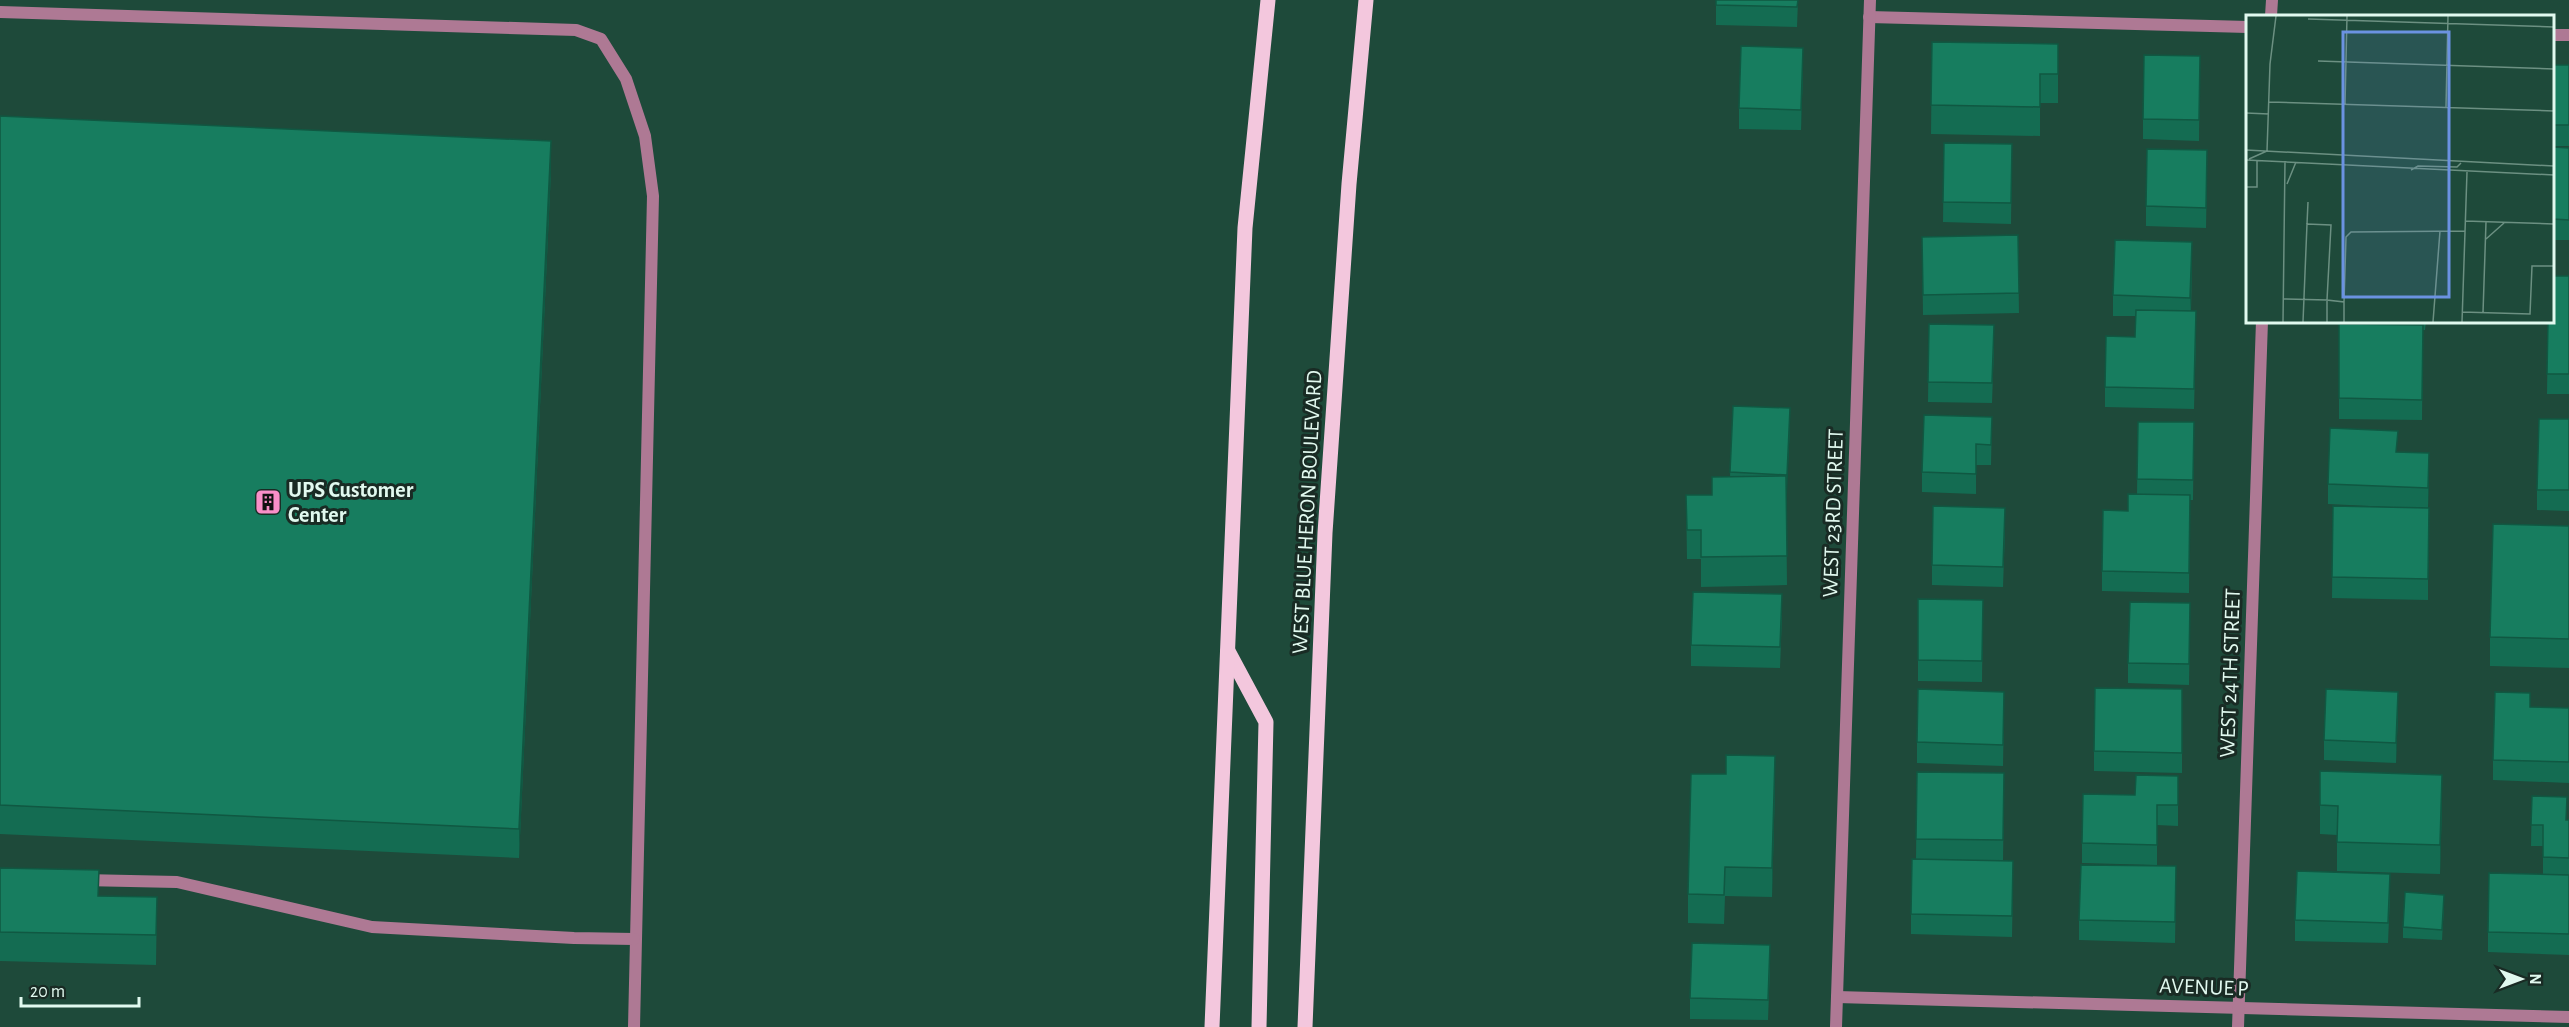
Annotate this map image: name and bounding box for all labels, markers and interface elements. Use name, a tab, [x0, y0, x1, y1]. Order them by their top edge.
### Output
inset map	[2246, 15, 2554, 322]
street label: WEST BLUE HERON BOULEVARD	[1289, 369, 1325, 655]
street label: WEST 23RD STREET	[1819, 428, 1847, 598]
place label: UPS Customer Center	[288, 479, 414, 526]
building icon: UPS Customer Center	[253, 487, 283, 517]
street label: WEST 24TH STREET	[2216, 588, 2244, 758]
north arrow	[2491, 949, 2551, 1009]
scale bar	[21, 970, 140, 1008]
text: N	[2527, 973, 2543, 985]
street label: AVENUE P	[2159, 974, 2249, 1000]
text: 20 m	[30, 983, 65, 1001]

